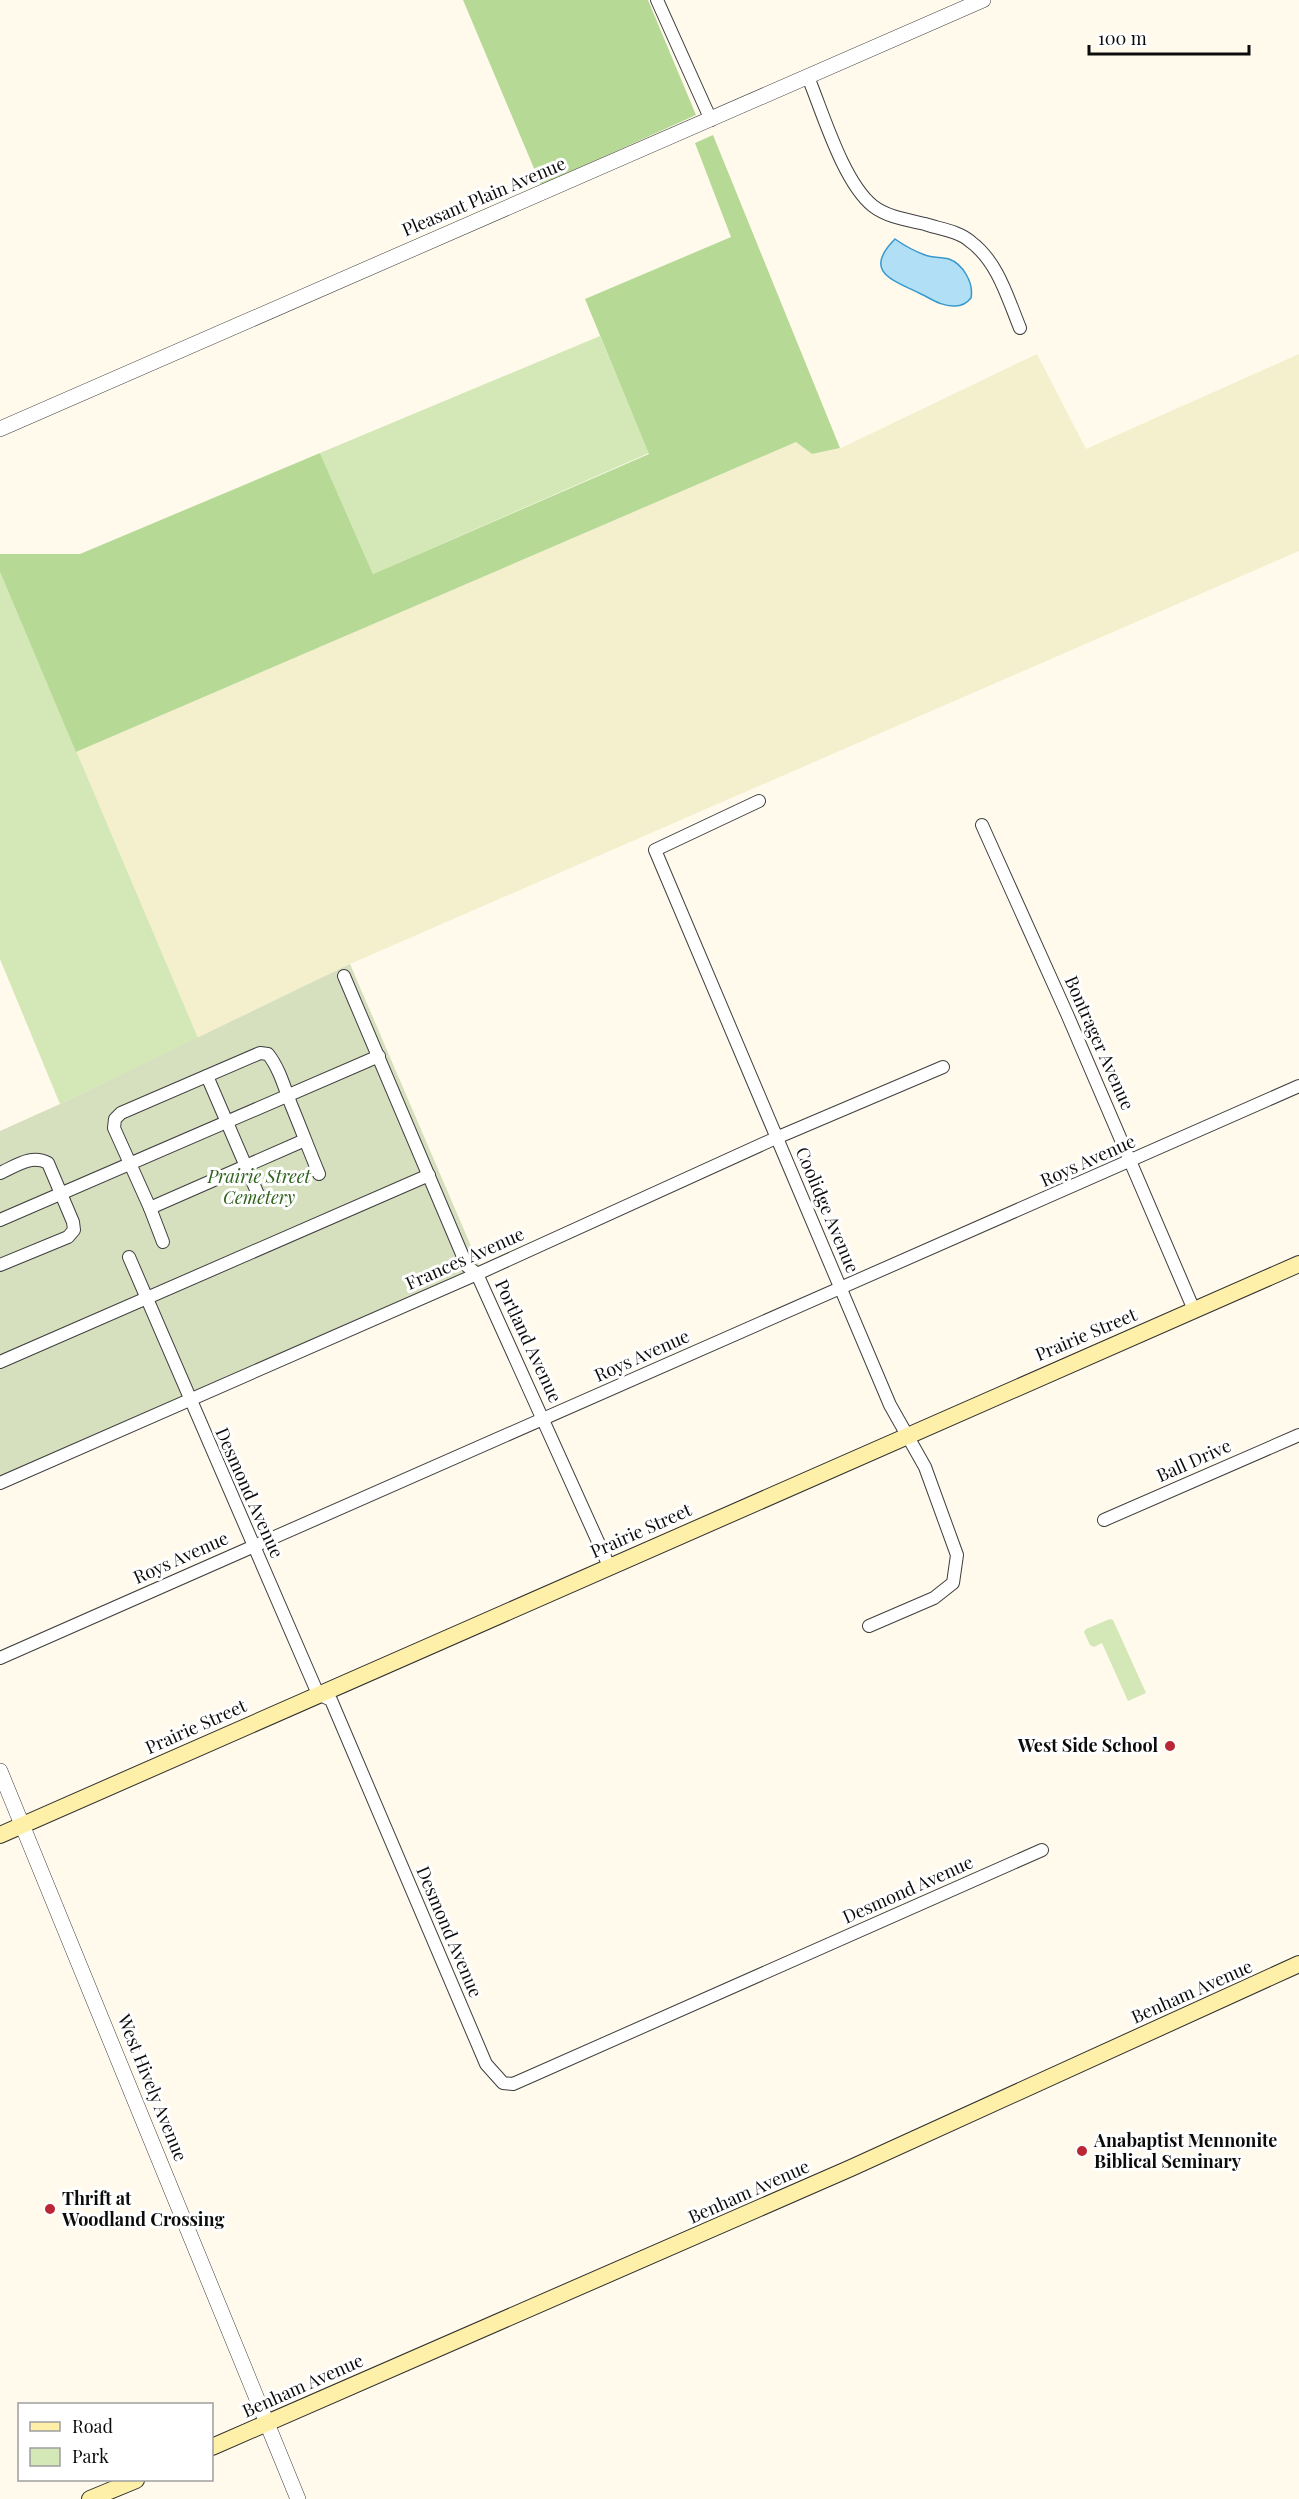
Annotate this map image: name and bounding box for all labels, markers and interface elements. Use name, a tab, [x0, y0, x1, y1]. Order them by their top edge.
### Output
scale bar	[1089, 18, 1250, 56]
text: 100 m	[1098, 26, 1147, 50]
street label: Pleasant Plain Avenue	[398, 151, 569, 241]
street label: Bontrager Avenue	[1060, 972, 1140, 1113]
street label: Roys Avenue	[1036, 1128, 1139, 1192]
street label: Coolidge Avenue	[791, 1143, 865, 1276]
park label: Prairie Street Cemetery	[207, 1164, 311, 1209]
street label: Frances Avenue	[402, 1221, 528, 1295]
street label: Portland Avenue	[490, 1275, 568, 1406]
street label: Prairie Street	[1031, 1302, 1141, 1366]
street label: Roys Avenue	[590, 1323, 693, 1387]
street label: Desmond Avenue	[210, 1424, 289, 1562]
street label: Ball Drive	[1153, 1433, 1235, 1487]
street label: Prairie Street	[586, 1497, 695, 1563]
street label: Roys Avenue	[129, 1525, 232, 1589]
street label: Prairie Street	[141, 1693, 250, 1759]
place label: West Side School	[1017, 1733, 1158, 1757]
marker: West Side School	[1163, 1739, 1177, 1753]
street label: Desmond Avenue	[839, 1850, 977, 1929]
street label: Desmond Avenue	[411, 1862, 488, 2001]
street label: Benham Avenue	[1127, 1954, 1256, 2028]
street label: West Hively Avenue	[112, 2010, 193, 2165]
place label: Anabaptist Mennonite Biblical Seminary	[1093, 2128, 1277, 2173]
marker: Anabaptist Mennonite Biblical Seminary	[1075, 2144, 1089, 2158]
street label: Benham Avenue	[684, 2154, 813, 2228]
place label: Thrift at Woodland Crossing	[61, 2186, 224, 2231]
marker: Thrift at Woodland Crossing	[43, 2202, 57, 2216]
street label: Benham Avenue	[238, 2348, 367, 2422]
legend	[18, 2403, 213, 2481]
text: Road	[72, 2414, 113, 2438]
text: Park	[72, 2444, 109, 2468]

